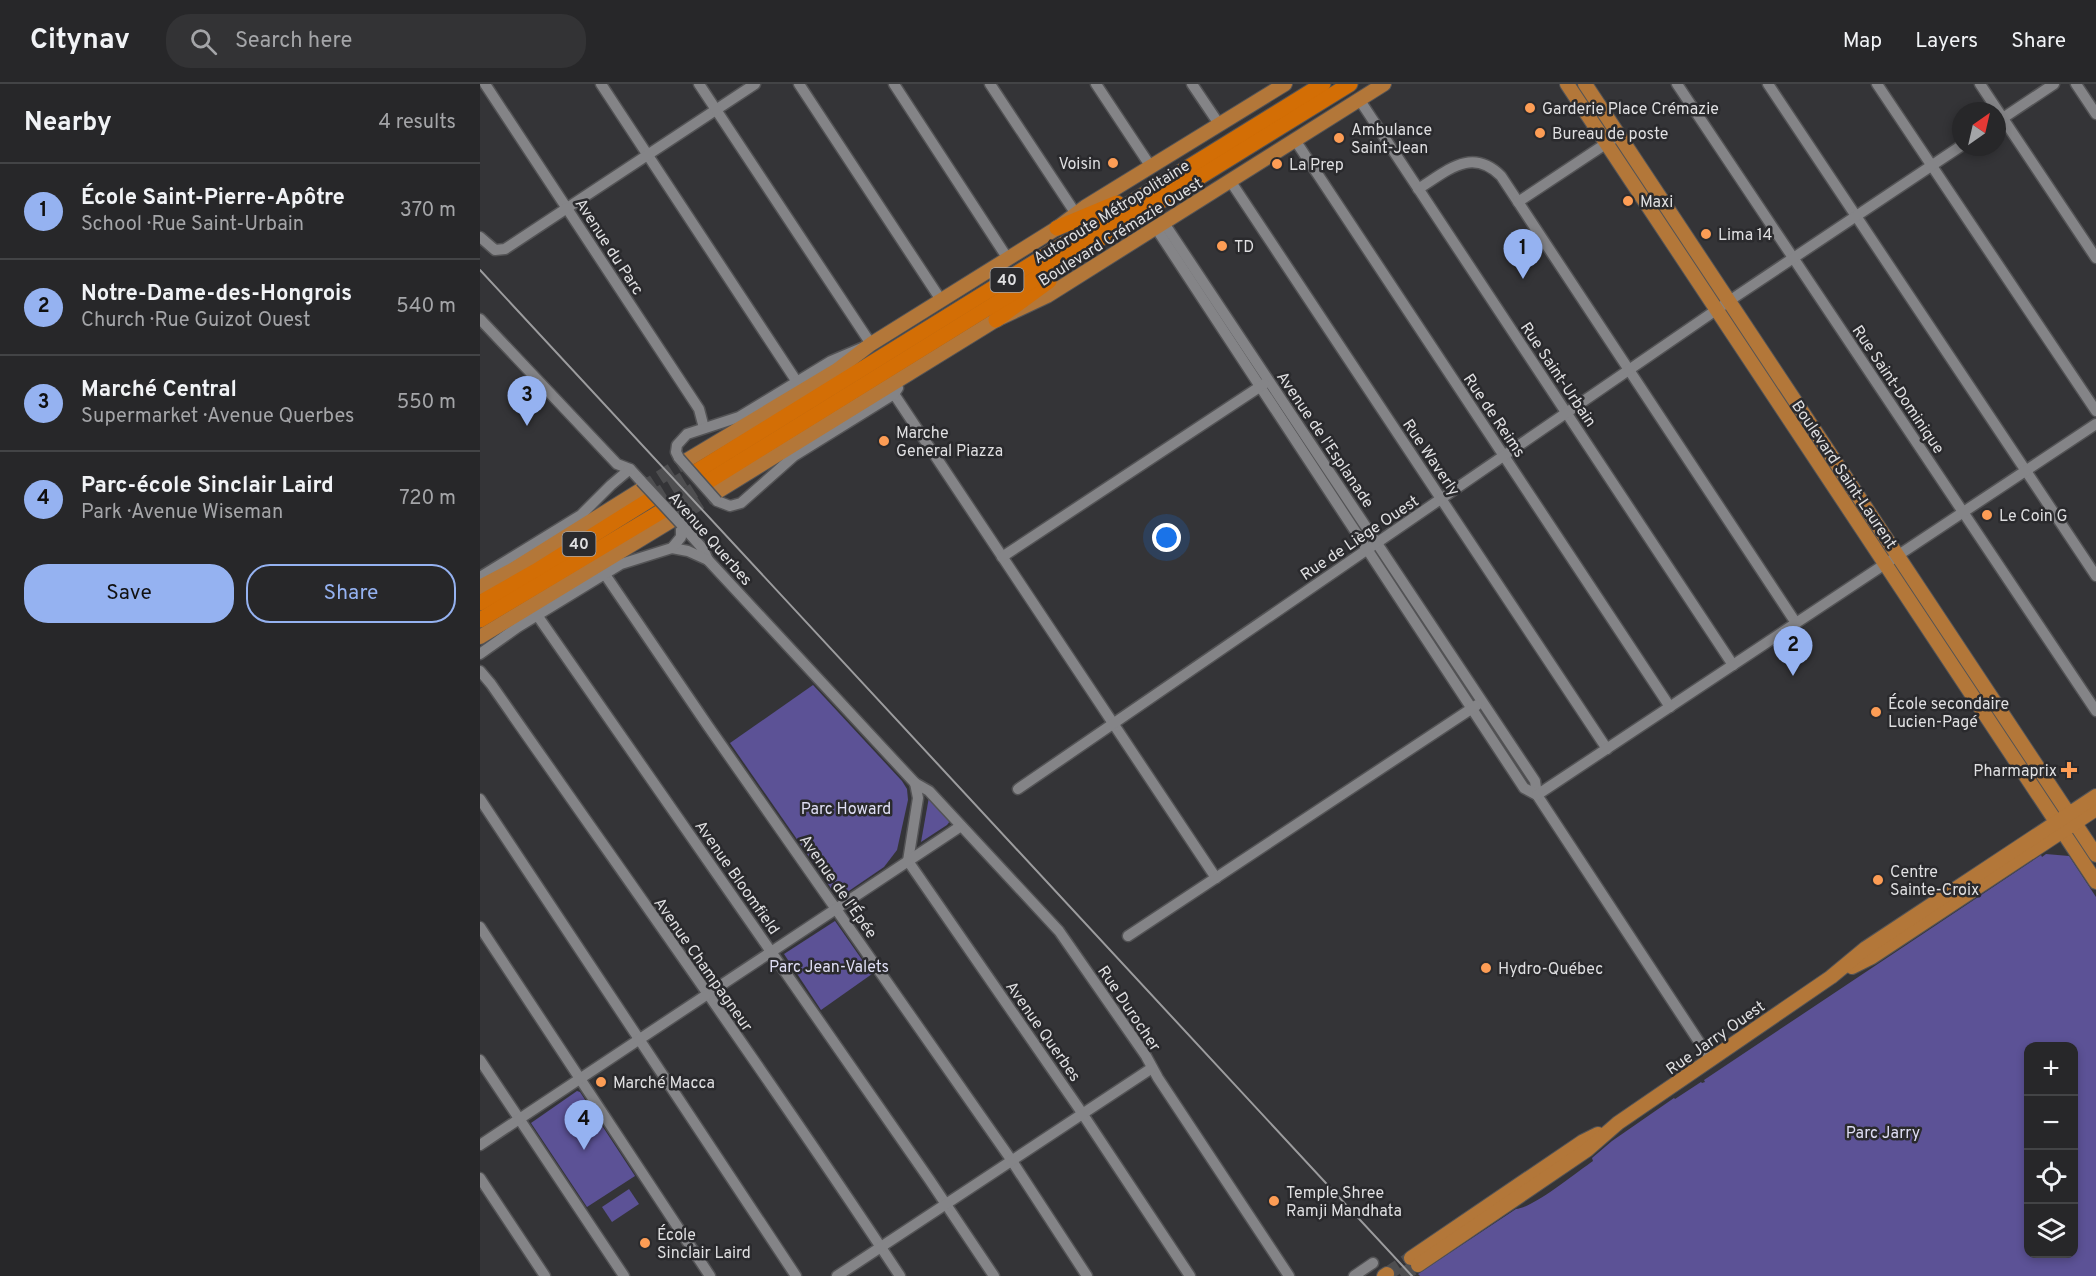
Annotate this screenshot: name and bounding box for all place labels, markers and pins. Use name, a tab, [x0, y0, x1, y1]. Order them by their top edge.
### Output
place label: Garderie Place Crémazie	[1542, 100, 1719, 120]
marker: Garderie Place Crémazie	[1523, 101, 1537, 115]
place label: Ambulance Saint-Jean	[1351, 121, 1432, 159]
place label: Bureau de poste	[1552, 125, 1668, 145]
marker: Bureau de poste	[1533, 126, 1547, 140]
marker: Ambulance Saint-Jean	[1332, 131, 1346, 145]
place label: Voisin	[1059, 155, 1101, 175]
marker: Voisin	[1106, 156, 1120, 170]
place label: La Prep	[1289, 156, 1344, 176]
marker: La Prep	[1270, 157, 1284, 171]
place label: Maxi	[1640, 193, 1673, 213]
marker: Maxi	[1621, 194, 1635, 208]
place label: Lima 14	[1718, 226, 1772, 246]
marker: Lima 14	[1699, 227, 1713, 241]
pin: 1	[1504, 230, 1542, 279]
place label: TD	[1234, 238, 1254, 258]
marker: TD	[1215, 239, 1229, 253]
pin: 3	[508, 376, 546, 426]
place label: Marche General Piazza	[896, 424, 1003, 462]
marker: Marche General Piazza	[877, 434, 891, 448]
place label: Le Coin G	[1999, 507, 2068, 527]
marker: Le Coin G	[1980, 508, 1994, 522]
pin: 2	[1774, 626, 1812, 676]
place label: École secondaire Lucien-Pagé	[1888, 693, 2009, 733]
marker: École secondaire Lucien-Pagé	[1869, 705, 1883, 719]
place label: Pharmaprix	[1973, 762, 2057, 782]
marker: Pharmaprix	[2062, 763, 2076, 777]
place label: Centre Sainte-Croix	[1890, 863, 1979, 901]
marker: Centre Sainte-Croix	[1871, 873, 1885, 887]
place label: Hydro-Québec	[1498, 960, 1603, 980]
marker: Hydro-Québec	[1479, 961, 1493, 975]
place label: Marché Macca	[613, 1074, 715, 1094]
marker: Marché Macca	[594, 1075, 608, 1089]
pin: 4	[564, 1100, 604, 1150]
place label: Temple Shree Ramji Mandhata	[1286, 1184, 1402, 1222]
marker: Temple Shree Ramji Mandhata	[1267, 1194, 1281, 1208]
place label: École Sinclair Laird	[657, 1224, 751, 1264]
marker: École Sinclair Laird	[638, 1236, 652, 1250]

